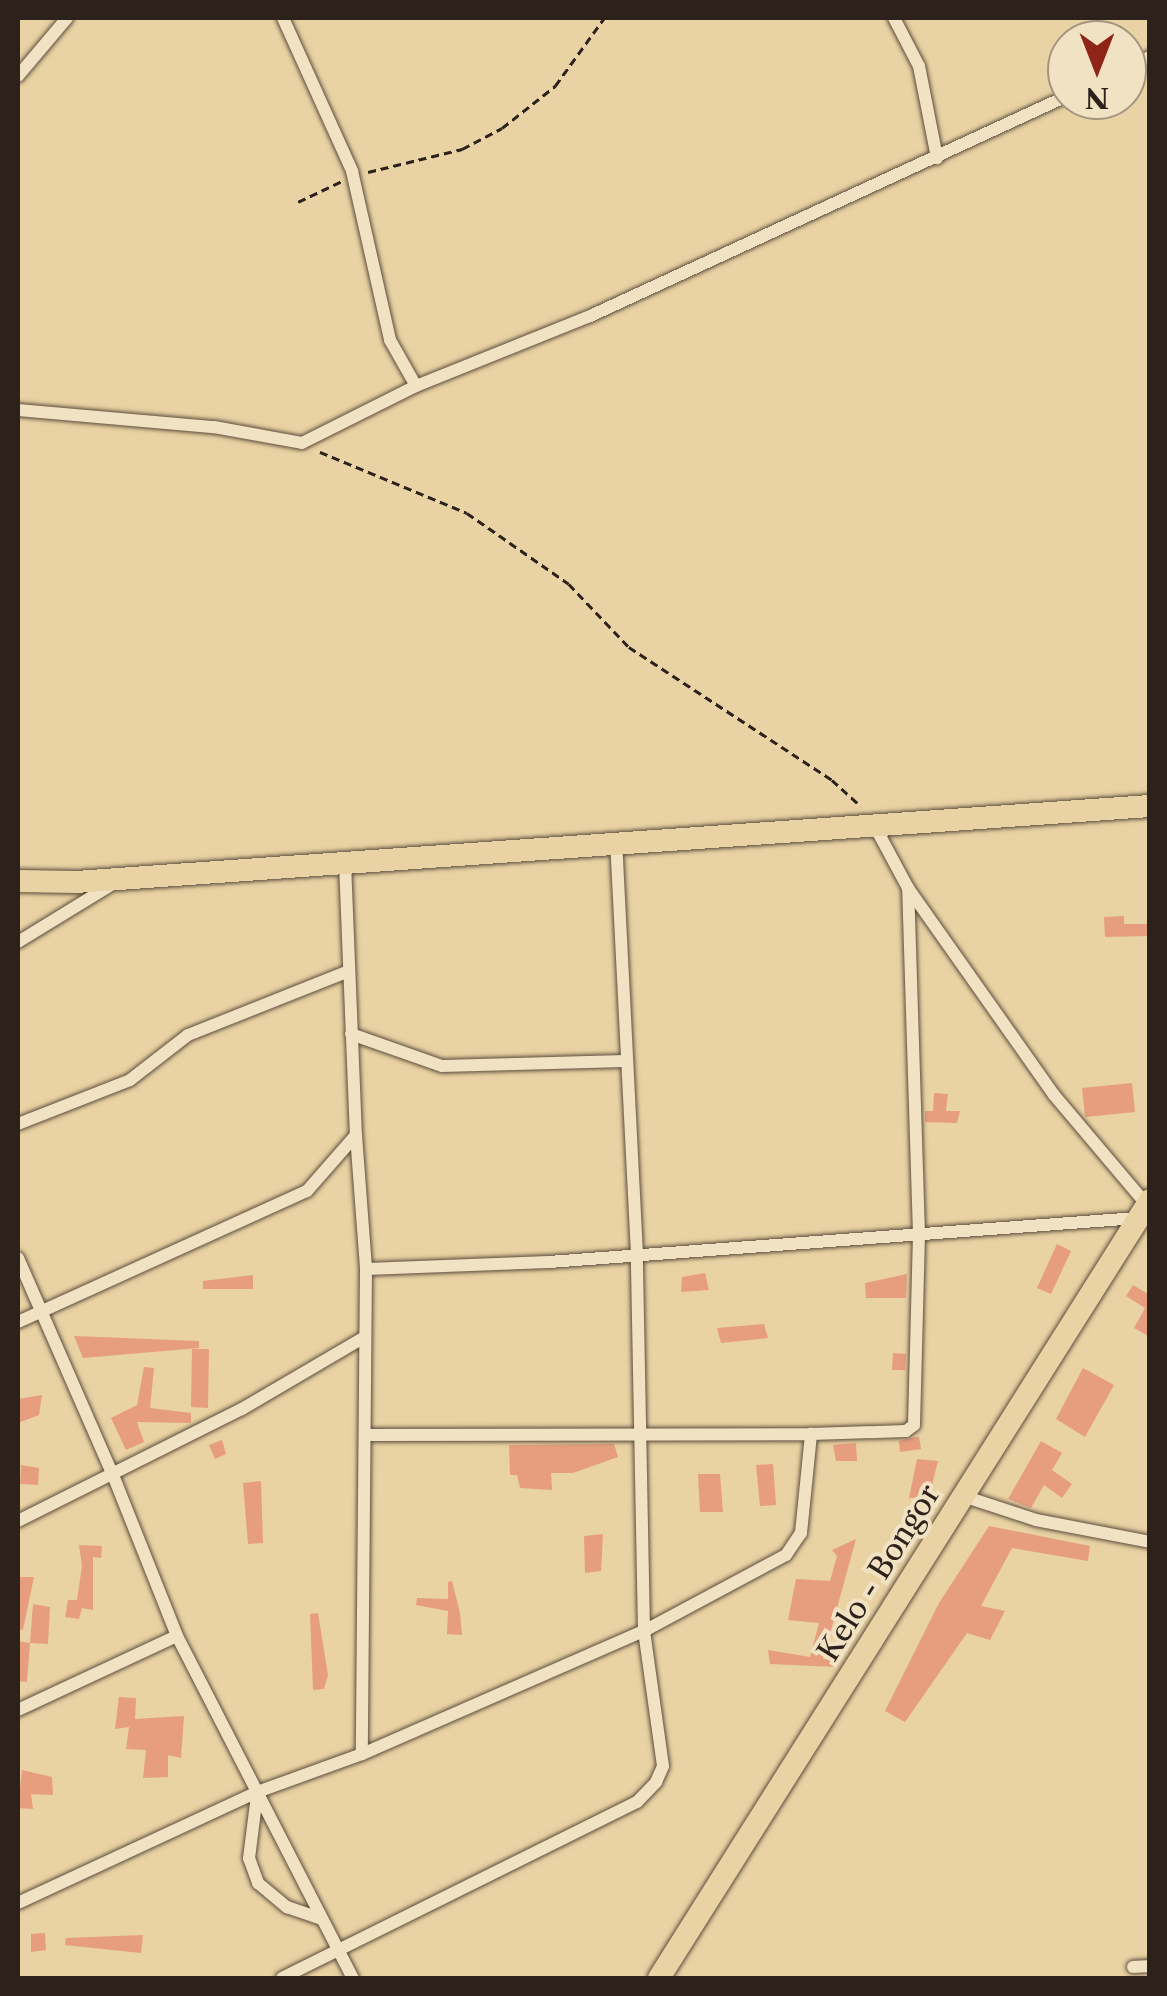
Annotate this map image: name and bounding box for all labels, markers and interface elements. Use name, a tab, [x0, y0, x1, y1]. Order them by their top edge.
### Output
north arrow	[1047, 20, 1147, 120]
text: N	[1085, 81, 1109, 115]
street label: Kelo - Bongor	[810, 1478, 948, 1668]

